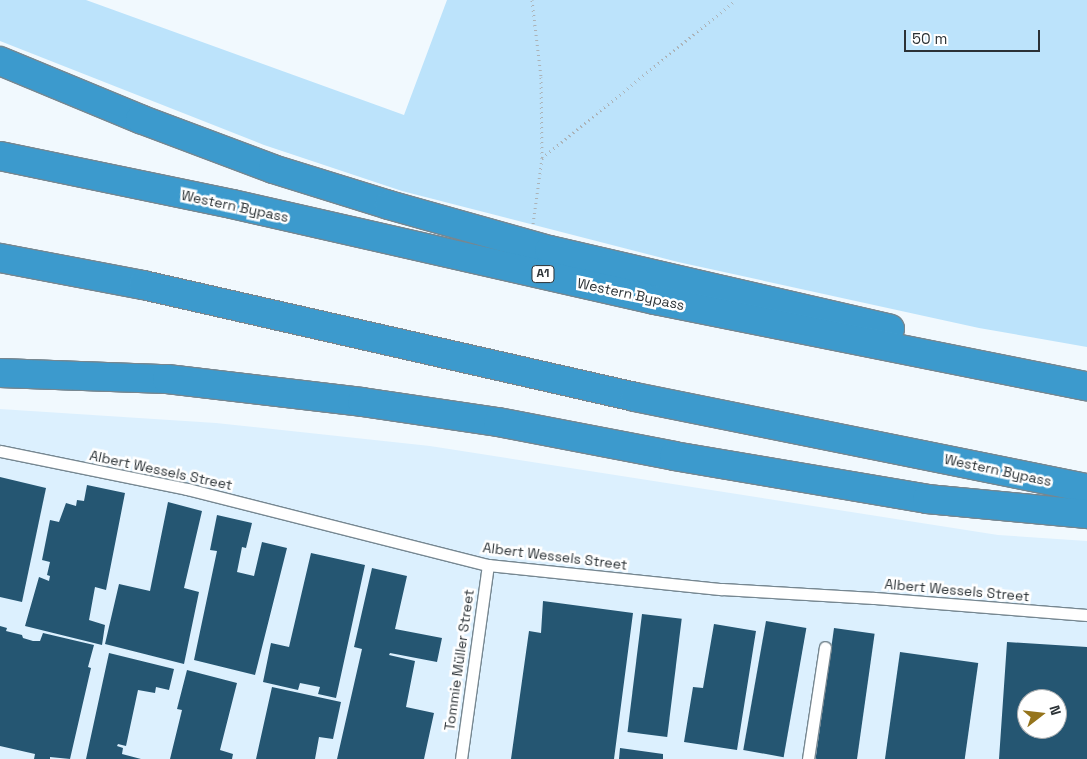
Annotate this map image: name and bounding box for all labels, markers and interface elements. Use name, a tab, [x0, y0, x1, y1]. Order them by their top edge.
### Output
scale bar	[907, 20, 1043, 52]
text: 50 m	[912, 29, 947, 48]
street label: Western Bypass	[180, 186, 290, 226]
road number: A1	[530, 264, 556, 284]
street label: Western Bypass	[576, 274, 686, 314]
street label: Albert Wessels Street	[88, 447, 234, 493]
street label: Western Bypass	[943, 450, 1053, 490]
street label: Albert Wessels Street	[482, 539, 628, 573]
street label: Albert Wessels Street	[884, 575, 1030, 605]
street label: Tommie Müller Street	[441, 588, 477, 732]
north arrow	[1017, 689, 1067, 739]
text: N	[1046, 703, 1065, 717]

